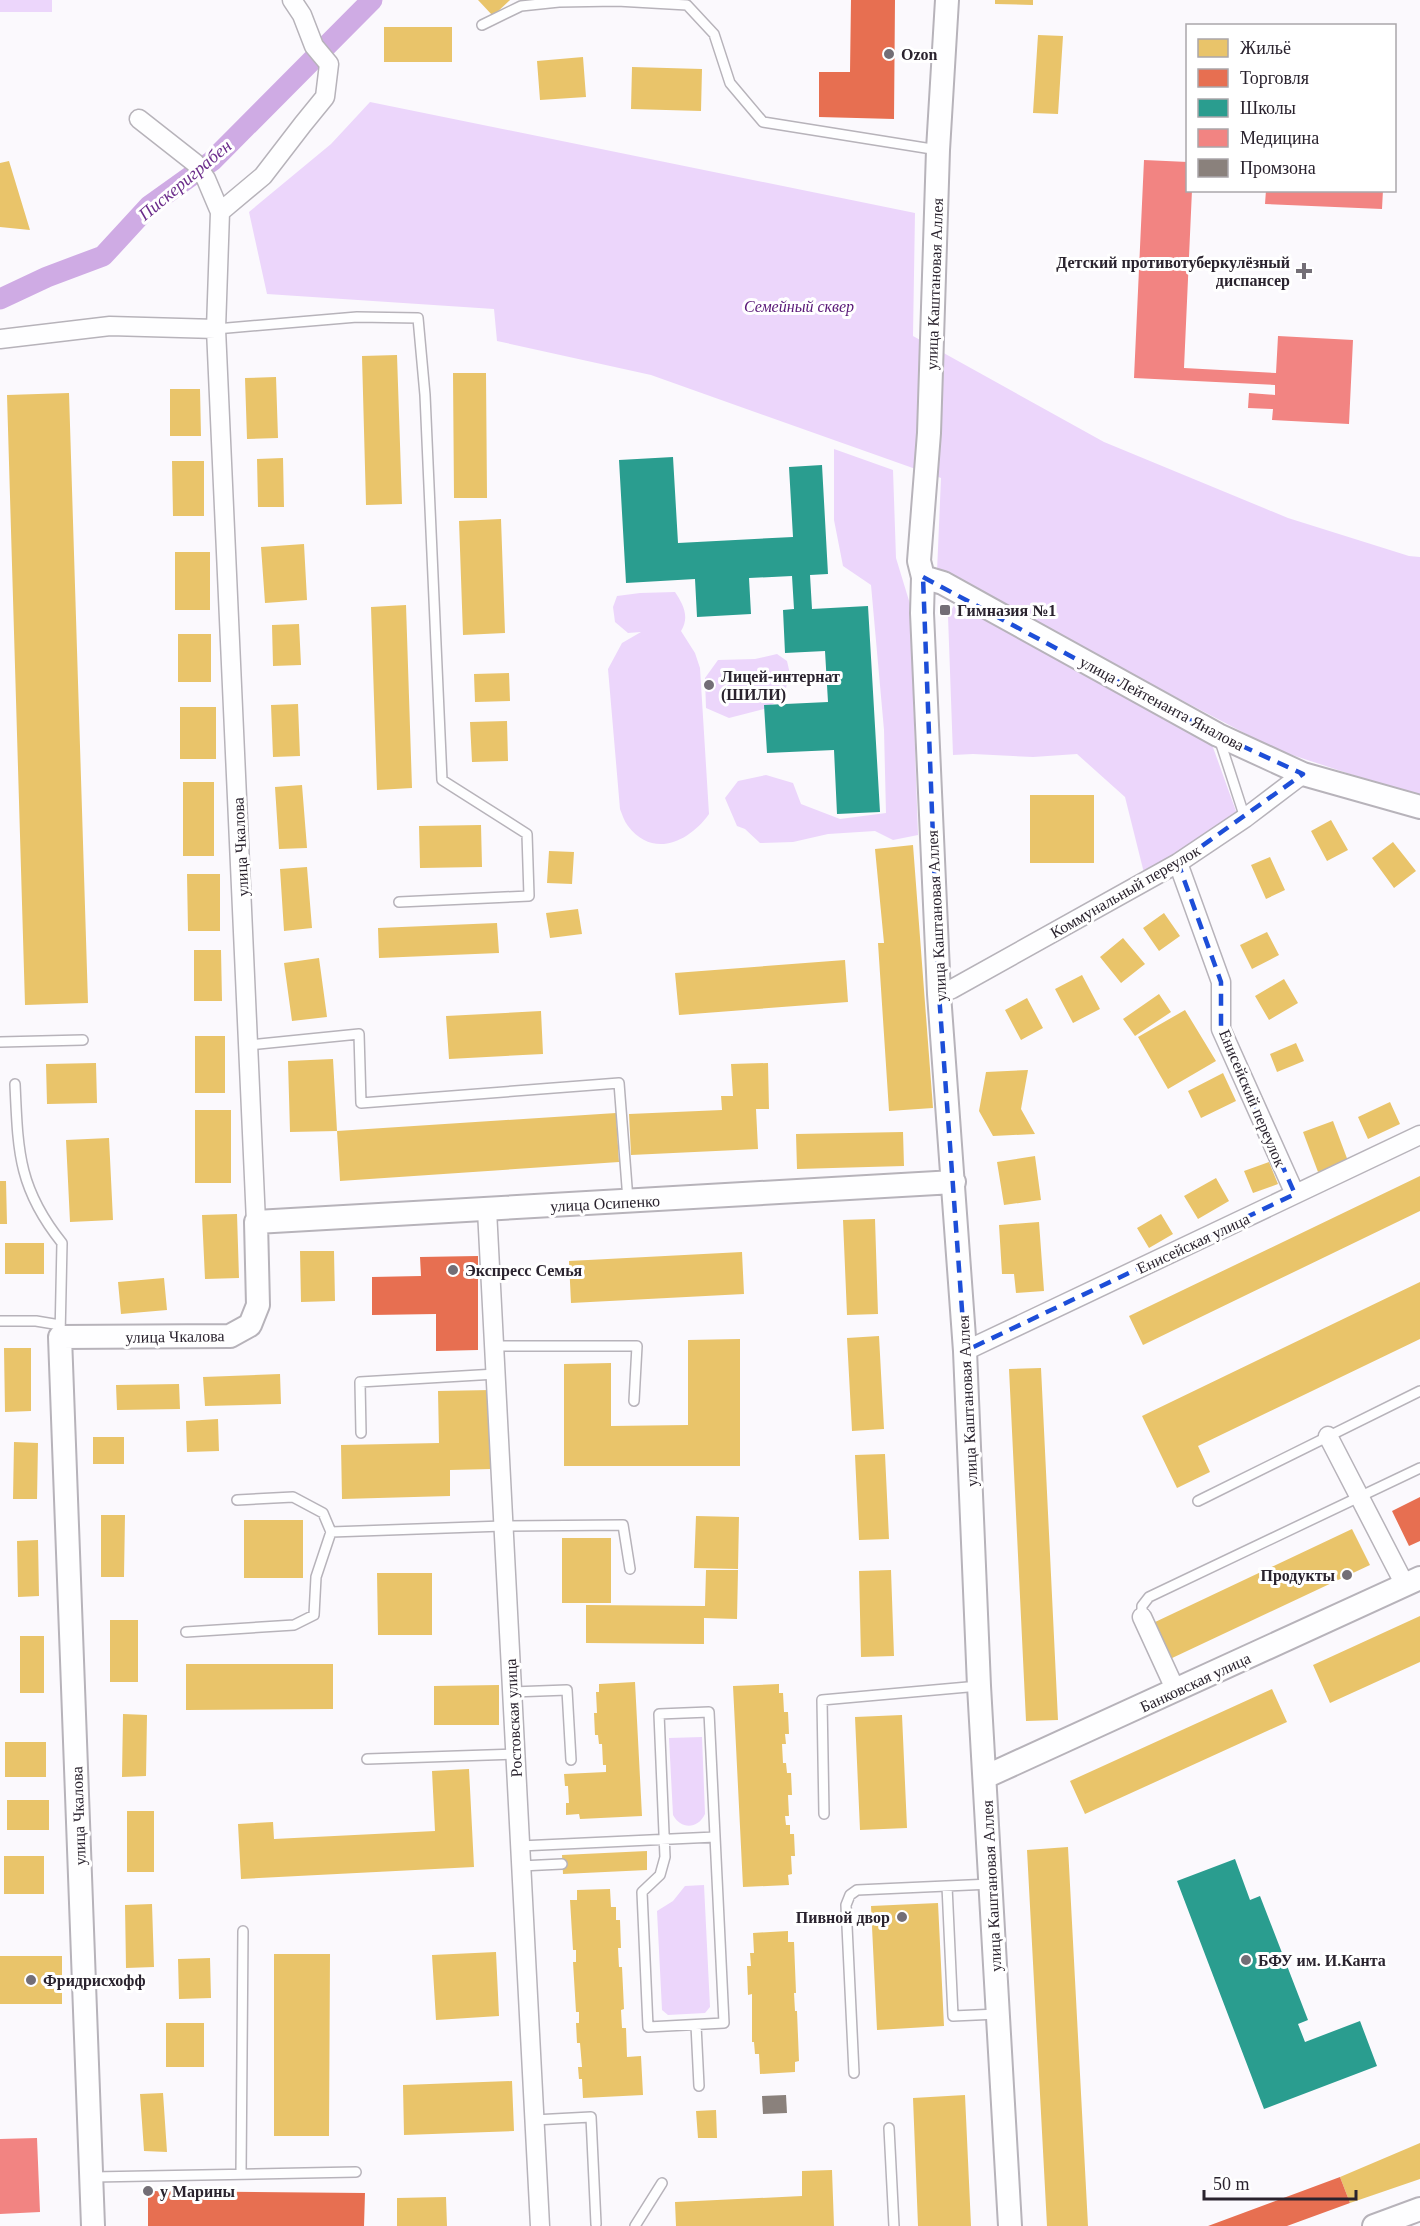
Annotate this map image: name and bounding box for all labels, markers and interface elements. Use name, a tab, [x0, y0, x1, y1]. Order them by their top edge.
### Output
legend	[1186, 24, 1396, 192]
text: Жильё	[1240, 38, 1291, 58]
place label: Ozon	[901, 46, 938, 63]
marker: Ozon	[882, 47, 896, 61]
text: Торговля	[1240, 68, 1309, 88]
text: Школы	[1240, 98, 1296, 118]
text: Медицина	[1240, 128, 1319, 148]
water label: Пискериграбен	[134, 135, 236, 225]
text: Промзона	[1240, 158, 1316, 178]
street label: улица Каштановая Аллея	[923, 197, 947, 370]
place label: Детский противотуберкулёзный диспансер	[1056, 254, 1290, 290]
marker: Детский противотуберкулёзный диспансер	[1295, 262, 1313, 280]
park label: Семейный сквер	[744, 298, 854, 316]
place label: Гимназия №1	[957, 602, 1056, 619]
marker: Гимназия №1	[938, 603, 952, 617]
street label: улица Лейтенанта Яналова	[1076, 653, 1247, 755]
place label: Лицей-интернат (ШИЛИ)	[721, 668, 840, 704]
marker: Лицей-интернат (ШИЛИ)	[702, 678, 716, 692]
street label: улица Чкалова	[229, 797, 253, 897]
street label: улица Каштановая Аллея	[923, 829, 950, 1002]
street label: Коммунальный переулок	[1047, 841, 1204, 942]
street label: Енисейский переулок	[1215, 1027, 1289, 1170]
street label: улица Осипенко	[550, 1192, 660, 1216]
street label: Енисейская улица	[1134, 1210, 1253, 1278]
place label: Экспресс Семья	[465, 1262, 583, 1280]
marker: Экспресс Семья	[446, 1263, 460, 1277]
street label: улица Каштановая Аллея	[954, 1314, 981, 1487]
street label: улица Чкалова	[125, 1327, 225, 1347]
place label: Продукты	[1260, 1567, 1336, 1585]
marker: Продукты	[1340, 1568, 1354, 1582]
street label: Банковская улица	[1137, 1649, 1254, 1716]
street label: Ростовская улица	[502, 1658, 526, 1778]
street label: улица Чкалова	[68, 1766, 90, 1866]
street label: улица Каштановая Аллея	[978, 1799, 1005, 1972]
place label: Пивной двор	[796, 1909, 890, 1927]
marker: Пивной двор	[895, 1910, 909, 1924]
place label: БФУ им. И.Канта	[1258, 1952, 1386, 1969]
marker: БФУ им. И.Канта	[1239, 1953, 1253, 1967]
place label: Фридрисхофф	[43, 1972, 146, 1990]
marker: Фридрисхофф	[24, 1973, 38, 1987]
scale bar	[1204, 2163, 1356, 2201]
text: 50 m	[1213, 2174, 1250, 2194]
place label: у Марины	[160, 2183, 235, 2201]
marker: у Марины	[141, 2184, 155, 2198]

